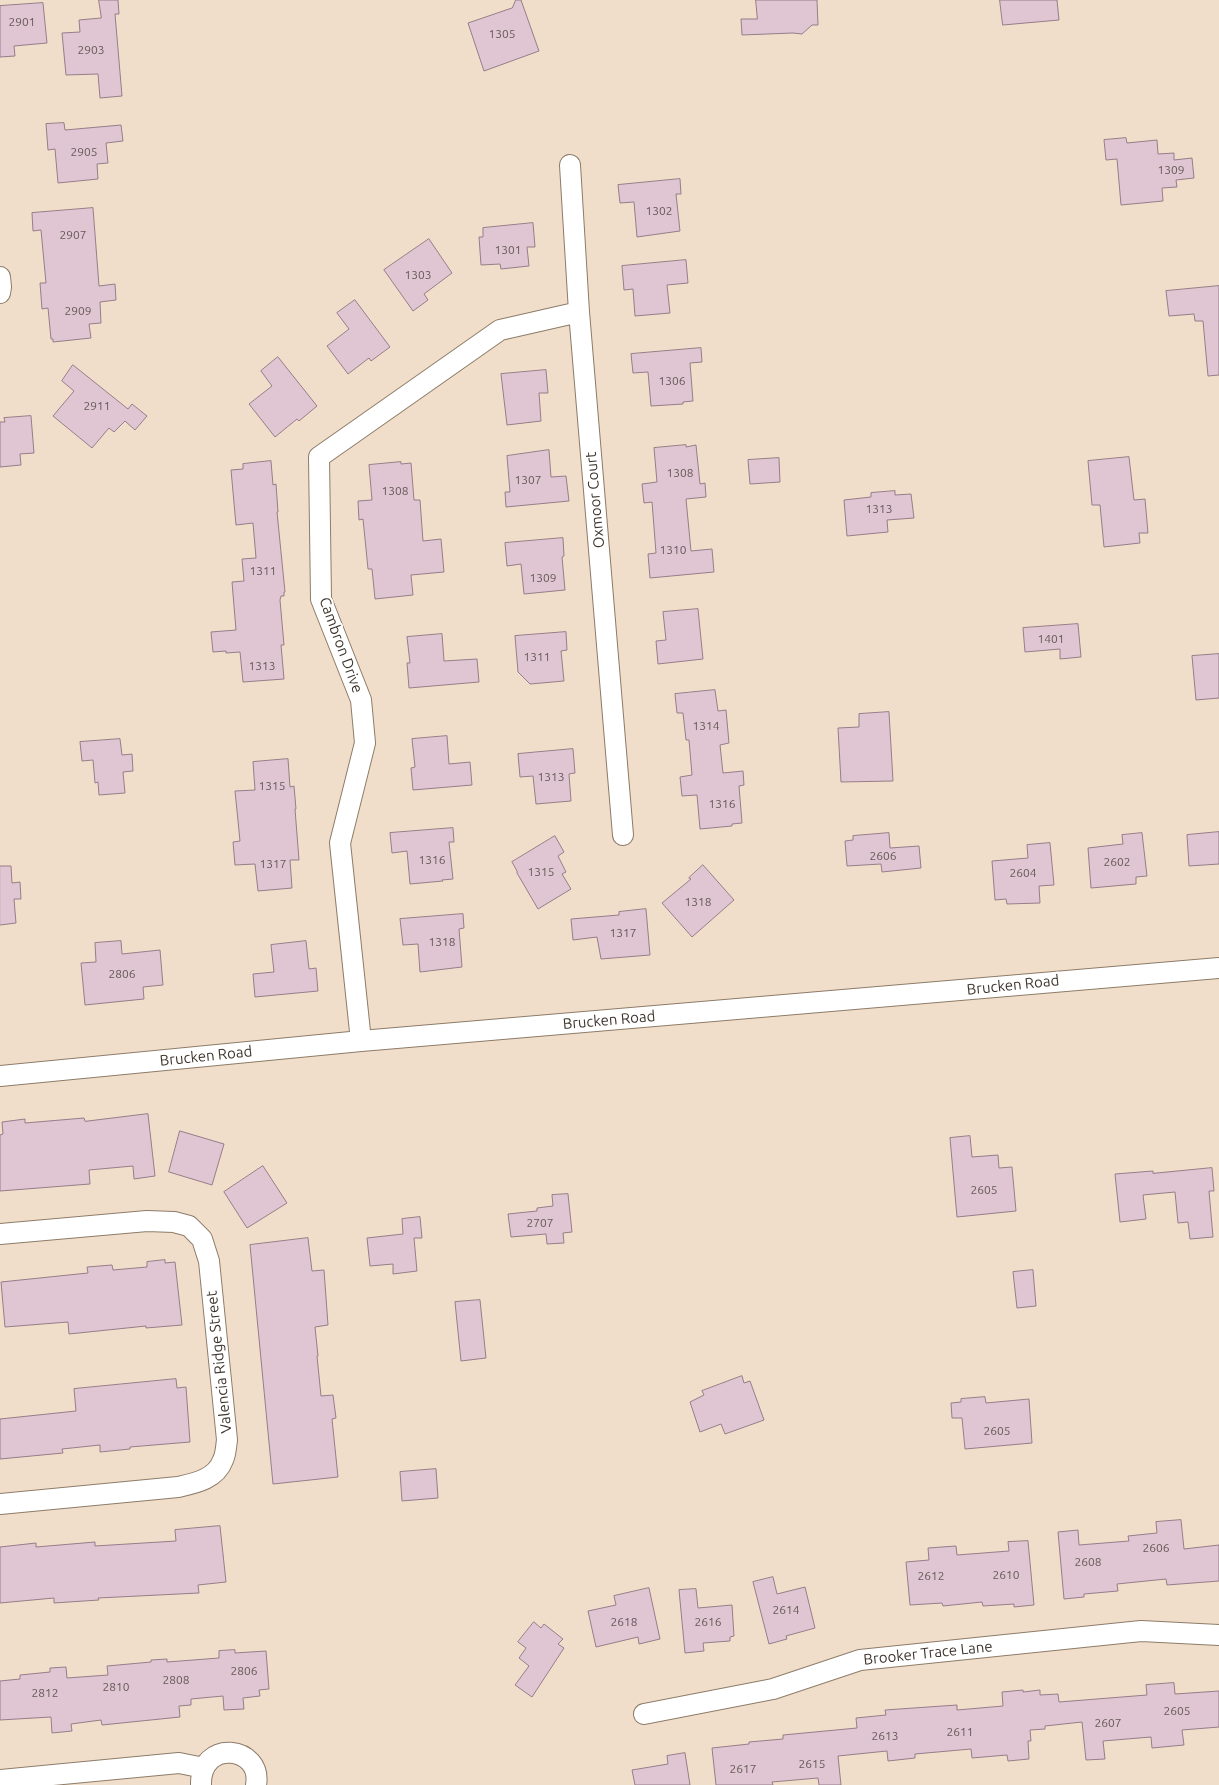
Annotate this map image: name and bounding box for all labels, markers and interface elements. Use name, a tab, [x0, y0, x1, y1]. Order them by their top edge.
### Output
house number: 2901	[8, 15, 36, 29]
house number: 1305	[488, 27, 516, 41]
house number: 2903	[77, 43, 105, 57]
house number: 2905	[70, 145, 98, 159]
house number: 1309	[1157, 163, 1185, 177]
house number: 1302	[645, 204, 673, 218]
house number: 2907	[59, 228, 87, 242]
house number: 1301	[494, 243, 522, 257]
house number: 1303	[404, 268, 432, 282]
house number: 2909	[64, 304, 92, 318]
house number: 1306	[658, 374, 686, 388]
house number: 2911	[83, 399, 111, 413]
street label: Oxmoor Court	[582, 451, 608, 549]
house number: 1308	[666, 466, 694, 480]
house number: 1307	[514, 473, 542, 487]
house number: 1308	[381, 484, 409, 498]
house number: 1313	[865, 502, 893, 516]
house number: 1310	[659, 543, 687, 557]
house number: 1311	[249, 564, 277, 578]
house number: 1309	[529, 571, 557, 585]
street label: Cambron Drive	[315, 595, 367, 695]
house number: 1401	[1037, 632, 1065, 646]
house number: 1311	[523, 650, 551, 664]
house number: 1313	[248, 659, 276, 673]
house number: 1314	[692, 719, 720, 733]
house number: 1313	[537, 770, 565, 784]
house number: 1315	[258, 779, 286, 793]
house number: 1316	[708, 797, 736, 811]
house number: 2606	[869, 849, 897, 863]
house number: 1316	[418, 853, 446, 867]
house number: 2602	[1103, 855, 1131, 869]
house number: 1317	[259, 857, 287, 871]
house number: 1315	[527, 865, 555, 879]
house number: 2604	[1009, 866, 1037, 880]
house number: 1318	[684, 895, 712, 909]
house number: 1317	[609, 926, 637, 940]
house number: 1318	[428, 935, 456, 949]
house number: 2806	[108, 967, 136, 981]
street label: Brucken Road	[966, 971, 1060, 999]
street label: Brucken Road	[562, 1007, 656, 1033]
street label: Brucken Road	[159, 1042, 253, 1070]
house number: 2605	[970, 1183, 998, 1197]
house number: 2707	[526, 1216, 554, 1230]
street label: Valencia Ridge Street	[203, 1290, 235, 1434]
house number: 2605	[983, 1424, 1011, 1438]
house number: 2606	[1142, 1541, 1170, 1555]
house number: 2608	[1074, 1555, 1102, 1569]
house number: 2610	[992, 1568, 1020, 1582]
house number: 2612	[917, 1569, 945, 1583]
house number: 2614	[772, 1603, 800, 1617]
house number: 2618	[610, 1615, 638, 1629]
house number: 2616	[694, 1615, 722, 1629]
street label: Brooker Trace Lane	[863, 1637, 993, 1669]
house number: 2806	[230, 1664, 258, 1678]
house number: 2808	[162, 1673, 190, 1687]
house number: 2810	[102, 1680, 130, 1694]
house number: 2812	[31, 1686, 59, 1700]
house number: 2605	[1163, 1704, 1191, 1718]
house number: 2607	[1094, 1716, 1122, 1730]
house number: 2611	[946, 1725, 974, 1739]
house number: 2613	[871, 1729, 899, 1743]
house number: 2615	[798, 1757, 826, 1771]
house number: 2617	[729, 1762, 757, 1776]

